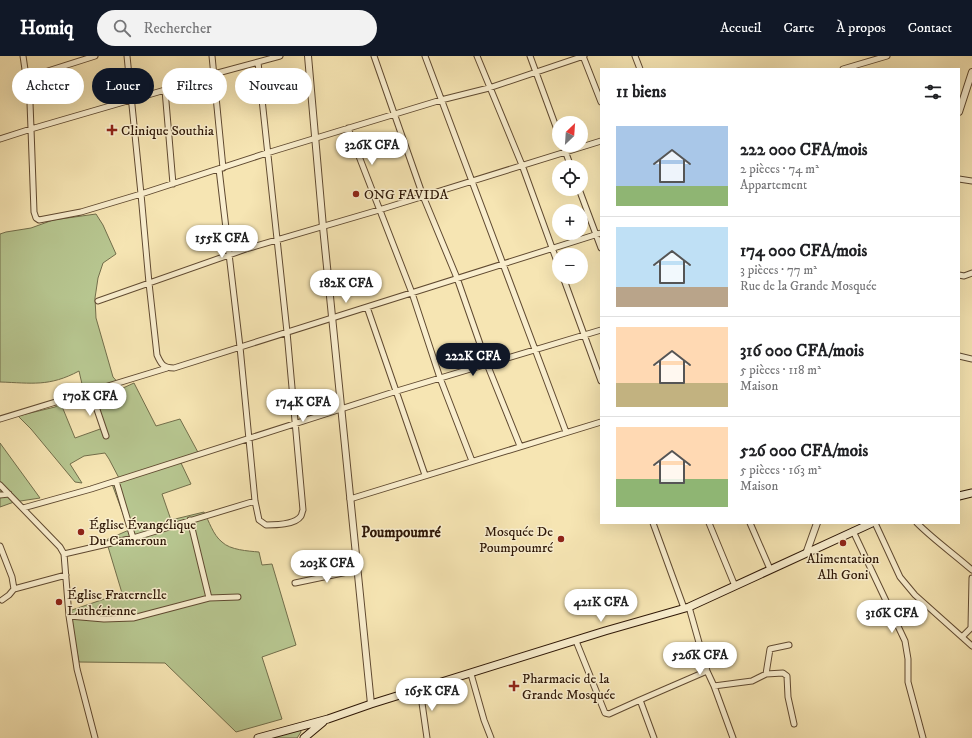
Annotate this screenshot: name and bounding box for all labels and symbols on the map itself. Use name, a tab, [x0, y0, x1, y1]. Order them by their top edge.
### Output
north arrow	[552, 116, 588, 152]
place label: Clinique Southia	[121, 122, 214, 140]
marker: Clinique Southia	[106, 124, 118, 136]
pin: 326K CFA	[331, 132, 413, 166]
place label: ONG FAVIDA	[364, 186, 449, 204]
marker: ONG FAVIDA	[351, 189, 361, 199]
pin: 155K CFA	[181, 225, 263, 259]
pin: 182K CFA	[305, 270, 387, 304]
pin: 222K CFA	[432, 343, 514, 377]
pin: 170K CFA	[49, 383, 131, 417]
pin: 174K CFA	[262, 389, 344, 423]
place label: Église Évangélique Du Cameroun	[89, 516, 196, 550]
district label: Poumpoumré	[361, 523, 441, 542]
place label: Mosquée De Poumpoumré	[479, 523, 553, 557]
marker: Église Évangélique Du Cameroun	[76, 527, 86, 537]
marker: Mosquée De Poumpoumré	[556, 534, 566, 544]
marker: Alimentation Alh Goni	[838, 538, 848, 548]
pin: 203K CFA	[286, 550, 368, 584]
place label: Alimentation Alh Goni	[807, 550, 880, 584]
place label: Église Fraternelle Luthérienne	[67, 586, 167, 620]
pin: 421K CFA	[560, 589, 642, 623]
marker: Église Fraternelle Luthérienne	[54, 597, 64, 607]
pin: 316K CFA	[851, 600, 933, 634]
pin: 526K CFA	[659, 642, 741, 676]
place label: Pharmacie de la Grande Mosquée	[522, 670, 616, 704]
pin: 165K CFA	[391, 678, 473, 712]
marker: Pharmacie de la Grande Mosquée	[509, 681, 519, 691]

